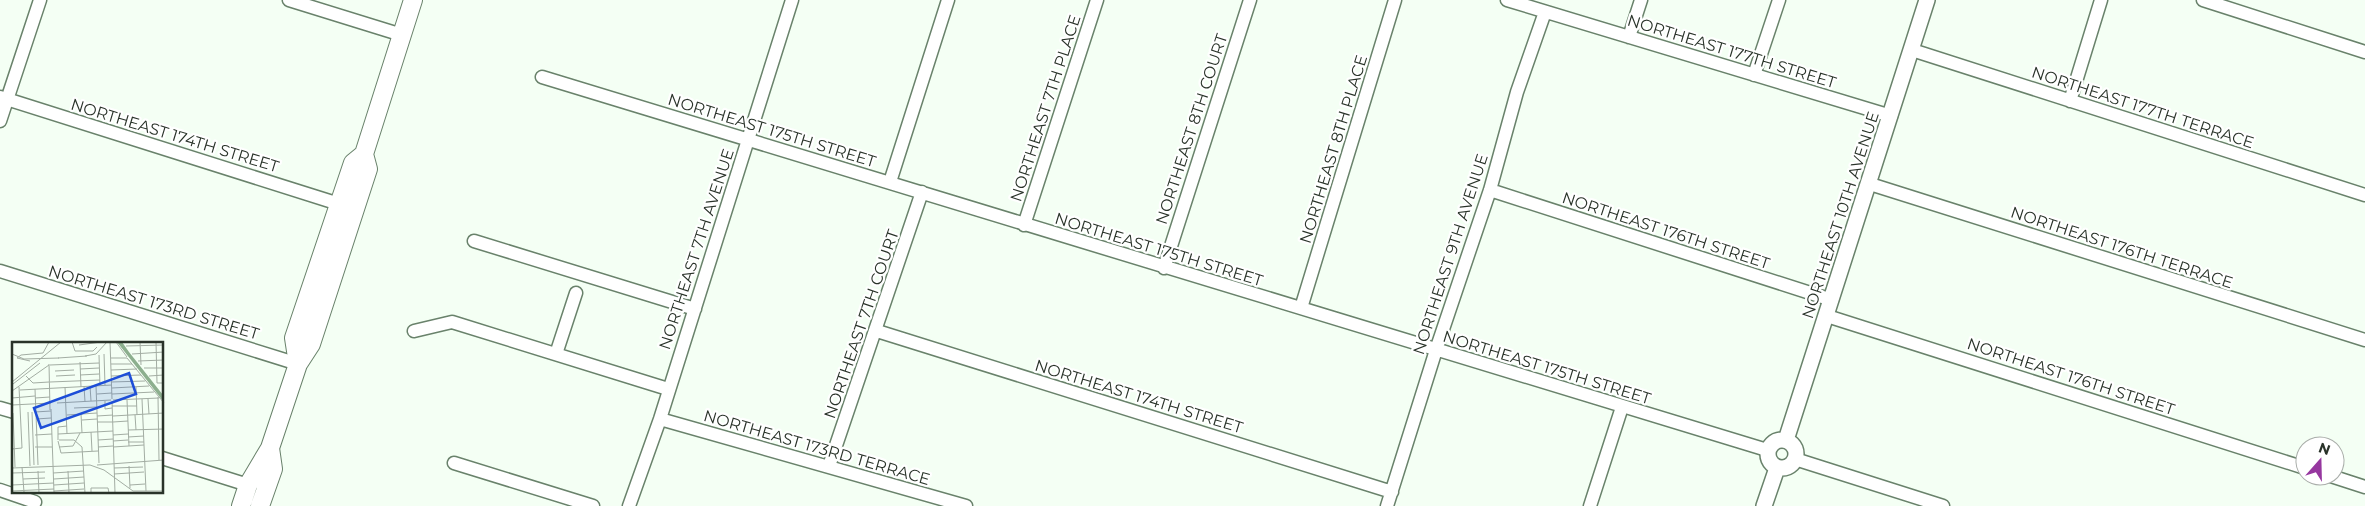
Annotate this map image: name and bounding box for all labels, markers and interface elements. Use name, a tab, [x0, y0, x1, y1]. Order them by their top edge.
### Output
street label: NORTHEAST 177TH STREET	[1625, 11, 1839, 93]
street label: NORTHEAST 7TH PLACE	[1006, 12, 1085, 204]
street label: NORTHEAST 8TH COURT	[1152, 31, 1232, 227]
street label: NORTHEAST 8TH PLACE	[1296, 53, 1371, 246]
street label: NORTHEAST 177TH TERRACE	[2029, 62, 2256, 152]
street label: NORTHEAST 175TH STREET	[666, 90, 879, 171]
street label: NORTHEAST 174TH STREET	[69, 95, 282, 176]
street label: NORTHEAST 10TH AVENUE	[1798, 109, 1883, 321]
street label: NORTHEAST 7TH AVENUE	[655, 146, 738, 352]
street label: NORTHEAST 9TH AVENUE	[1409, 151, 1492, 357]
street label: NORTHEAST 176TH STREET	[1560, 188, 1773, 273]
street label: NORTHEAST 176TH TERRACE	[2008, 203, 2235, 292]
street label: NORTHEAST 175TH STREET	[1053, 209, 1266, 290]
street label: NORTHEAST 7TH COURT	[820, 226, 903, 421]
street label: NORTHEAST 173RD STREET	[46, 261, 262, 344]
street label: NORTHEAST 175TH STREET	[1441, 327, 1654, 408]
street label: NORTHEAST 176TH STREET	[1965, 334, 2178, 419]
inset map	[12, 342, 164, 494]
street label: NORTHEAST 174TH STREET	[1033, 356, 1246, 437]
street label: NORTHEAST 173RD TERRACE	[701, 406, 932, 489]
north arrow	[2295, 436, 2345, 486]
text: N	[2316, 438, 2333, 459]

